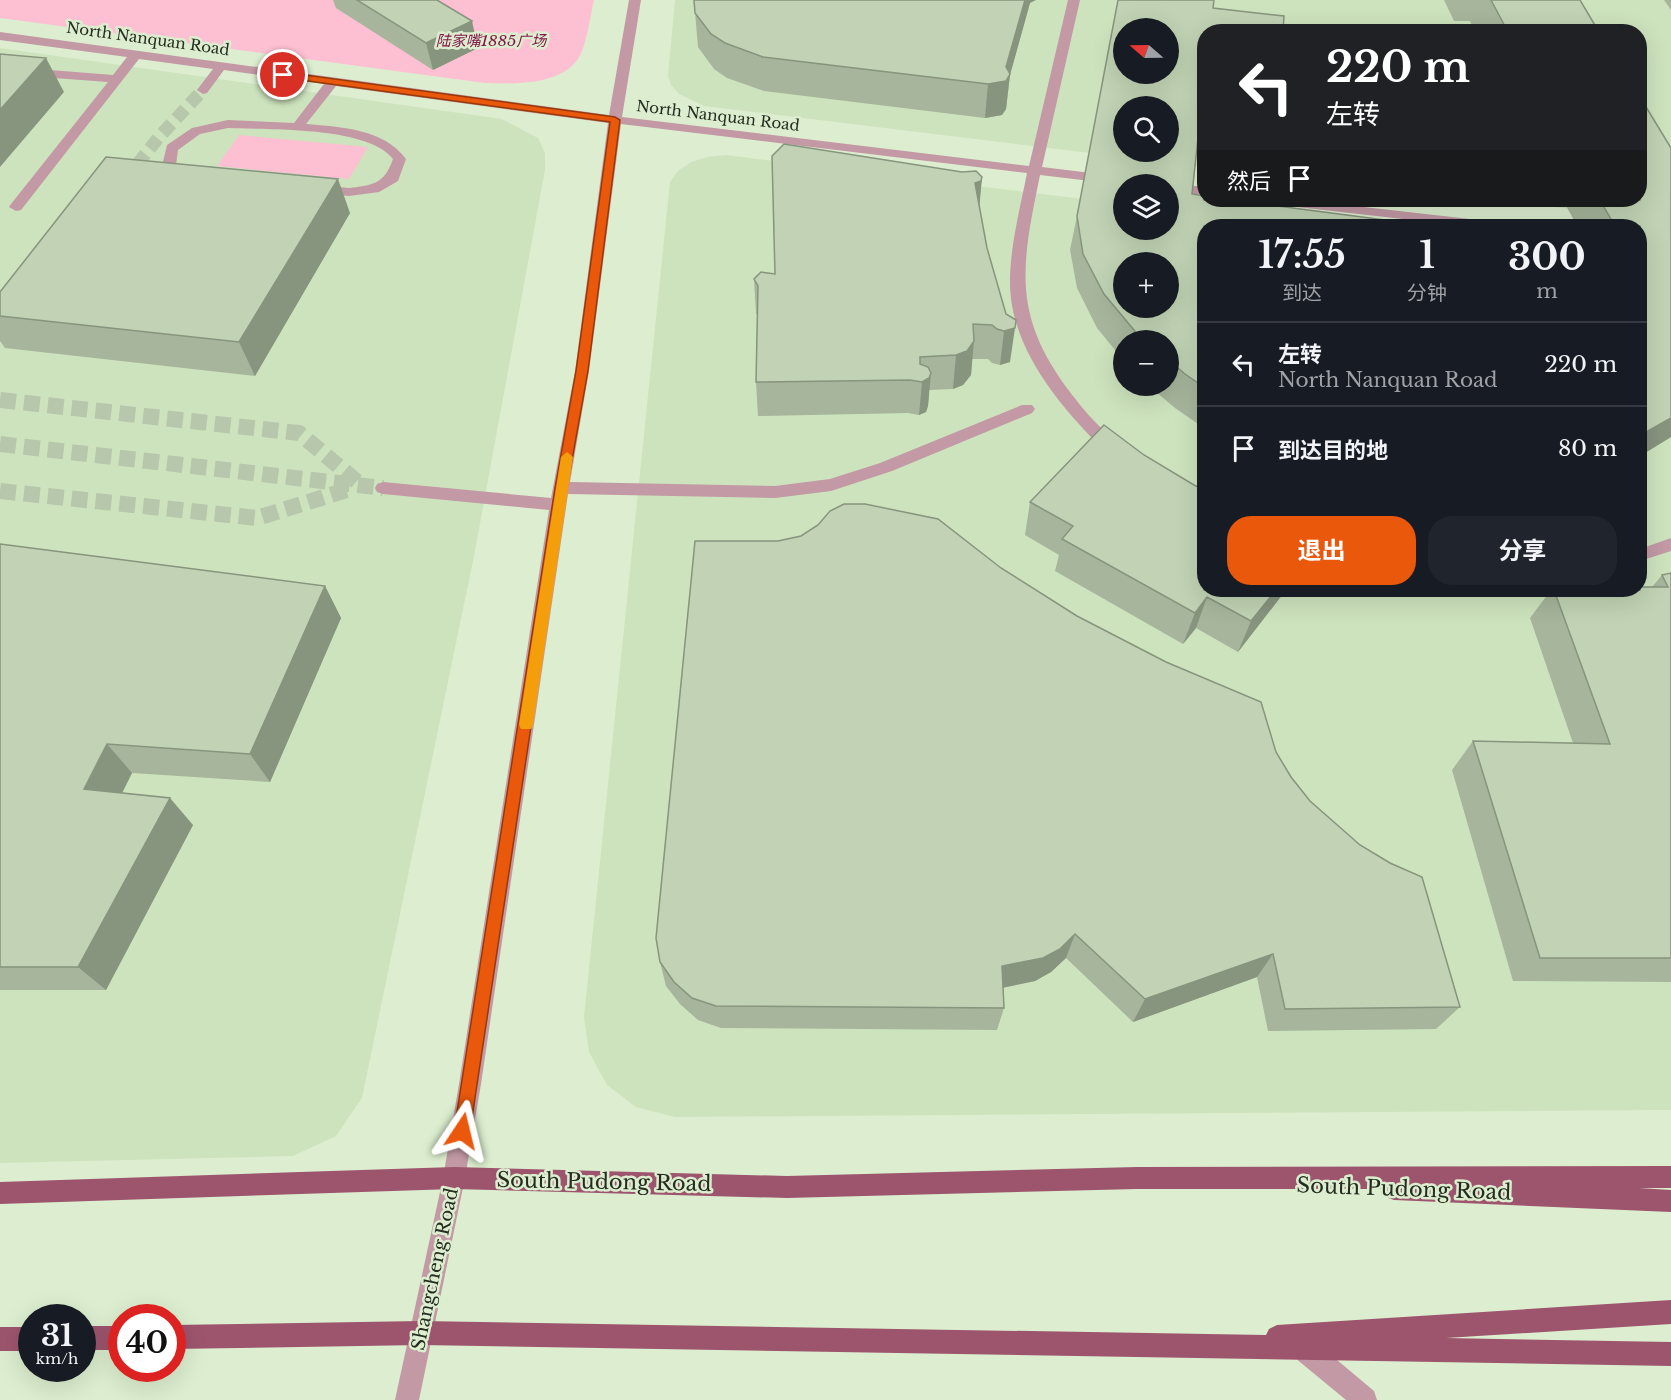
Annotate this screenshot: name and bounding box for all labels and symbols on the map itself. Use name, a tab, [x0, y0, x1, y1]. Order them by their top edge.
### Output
street label: North Nanquan Road	[65, 18, 231, 59]
north arrow	[1113, 18, 1179, 84]
park label: 陆家嘴1885广场	[436, 31, 548, 50]
pin	[257, 49, 308, 100]
street label: North Nanquan Road	[635, 96, 801, 135]
position arrow	[430, 1099, 494, 1163]
street label: South Pudong Road	[496, 1167, 712, 1197]
street label: South Pudong Road	[1296, 1172, 1512, 1206]
street label: Shangcheng Road	[407, 1186, 463, 1352]
speed limit sign: 40	[108, 1304, 186, 1382]

